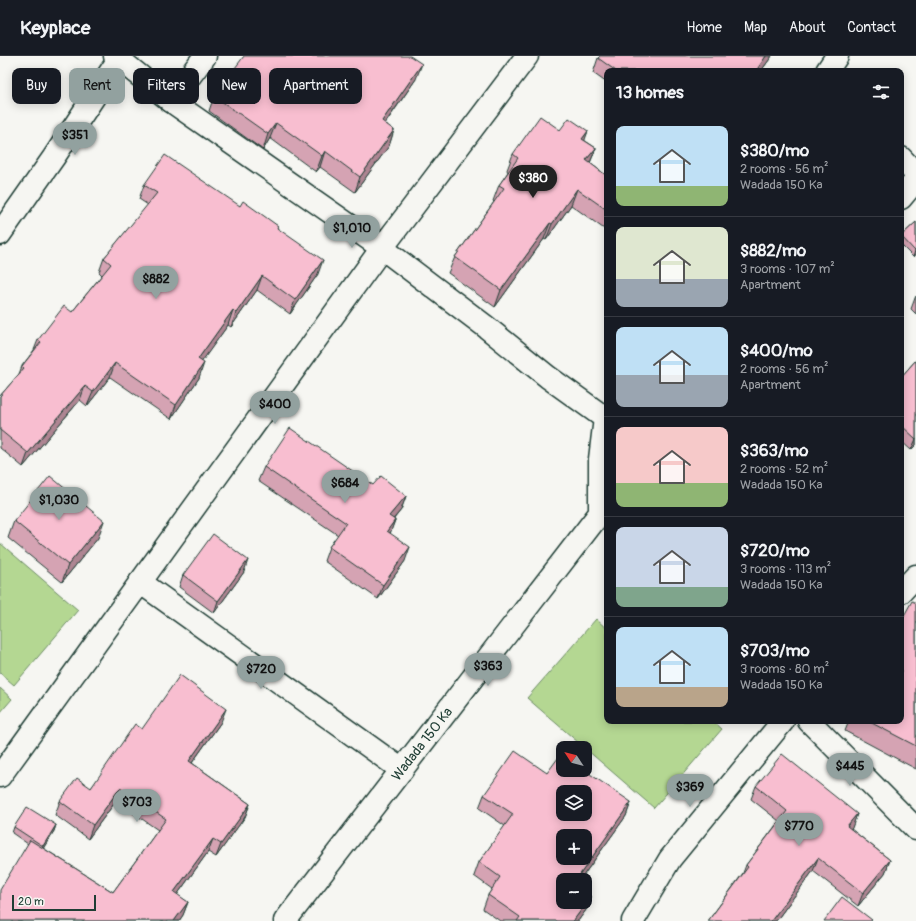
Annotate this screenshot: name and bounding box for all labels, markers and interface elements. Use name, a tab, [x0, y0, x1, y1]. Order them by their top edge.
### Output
text: Keyplace	[20, 16, 90, 40]
text: Home	[687, 19, 722, 36]
text: Map	[744, 19, 767, 36]
text: About	[789, 19, 825, 36]
text: Contact	[847, 19, 896, 36]
chip: Buy	[12, 68, 61, 104]
chip: Rent	[69, 68, 125, 104]
chip: Filters	[133, 68, 199, 104]
chip: New	[207, 68, 261, 104]
chip: Apartment	[269, 68, 362, 104]
icon: filters	[870, 81, 892, 103]
text: 13 homes	[616, 82, 684, 103]
pin: $351	[51, 122, 99, 156]
text: $351	[62, 127, 88, 143]
text: $380/mo	[740, 140, 809, 161]
icon: home	[648, 142, 696, 190]
text: 2 rooms · 56 m²	[740, 161, 828, 177]
pin: $380	[509, 165, 557, 199]
text: $380	[518, 170, 548, 186]
text: Wadada 150 Ka	[740, 177, 823, 193]
pin: $1,010	[319, 215, 385, 249]
text: $1,010	[333, 220, 371, 236]
text: $882/mo	[740, 240, 806, 261]
icon: home	[648, 243, 696, 291]
text: 3 rooms · 107 m²	[740, 261, 835, 277]
pin: $882	[132, 266, 180, 300]
text: $882	[142, 271, 170, 287]
text: Apartment	[740, 277, 801, 293]
text: $400/mo	[740, 340, 813, 361]
icon: home	[648, 343, 696, 391]
text: 2 rooms · 56 m²	[740, 361, 828, 377]
text: Apartment	[740, 377, 801, 393]
pin: $400	[251, 391, 299, 425]
text: $400	[259, 396, 291, 412]
text: $363/mo	[740, 440, 808, 461]
icon: home	[648, 443, 696, 491]
text: 2 rooms · 52 m²	[740, 461, 828, 477]
pin: $684	[321, 470, 369, 504]
text: $684	[331, 475, 359, 491]
text: Wadada 150 Ka	[740, 477, 823, 493]
pin: $1,030	[26, 487, 92, 521]
text: $1,030	[39, 492, 79, 508]
text: $720/mo	[740, 540, 810, 561]
icon: home	[648, 543, 696, 591]
text: 3 rooms · 113 m²	[740, 561, 831, 577]
text: Wadada 150 Ka	[740, 577, 823, 593]
text: $703/mo	[740, 640, 810, 661]
icon: home	[648, 643, 696, 691]
pin: $363	[464, 653, 512, 687]
pin: $720	[237, 656, 285, 690]
text: $363	[473, 658, 503, 674]
text: $720	[246, 661, 276, 677]
text: 3 rooms · 80 m²	[740, 661, 829, 677]
text: Wadada 150 Ka	[740, 677, 823, 693]
street label: Wadada 150 Ka	[388, 704, 456, 784]
north arrow	[556, 741, 592, 777]
map controls	[556, 741, 592, 909]
pin: $445	[826, 753, 874, 787]
text: $445	[835, 758, 865, 774]
pin: $369	[666, 774, 714, 808]
text: $369	[676, 779, 704, 795]
button: layers	[556, 785, 592, 821]
pin: $703	[113, 789, 161, 823]
text: $703	[122, 794, 152, 810]
pin: $770	[775, 813, 823, 847]
text: $770	[784, 818, 814, 834]
button: +	[556, 829, 592, 865]
button: −	[556, 873, 592, 909]
scale bar	[12, 893, 96, 912]
text: 20 m	[18, 895, 44, 908]

